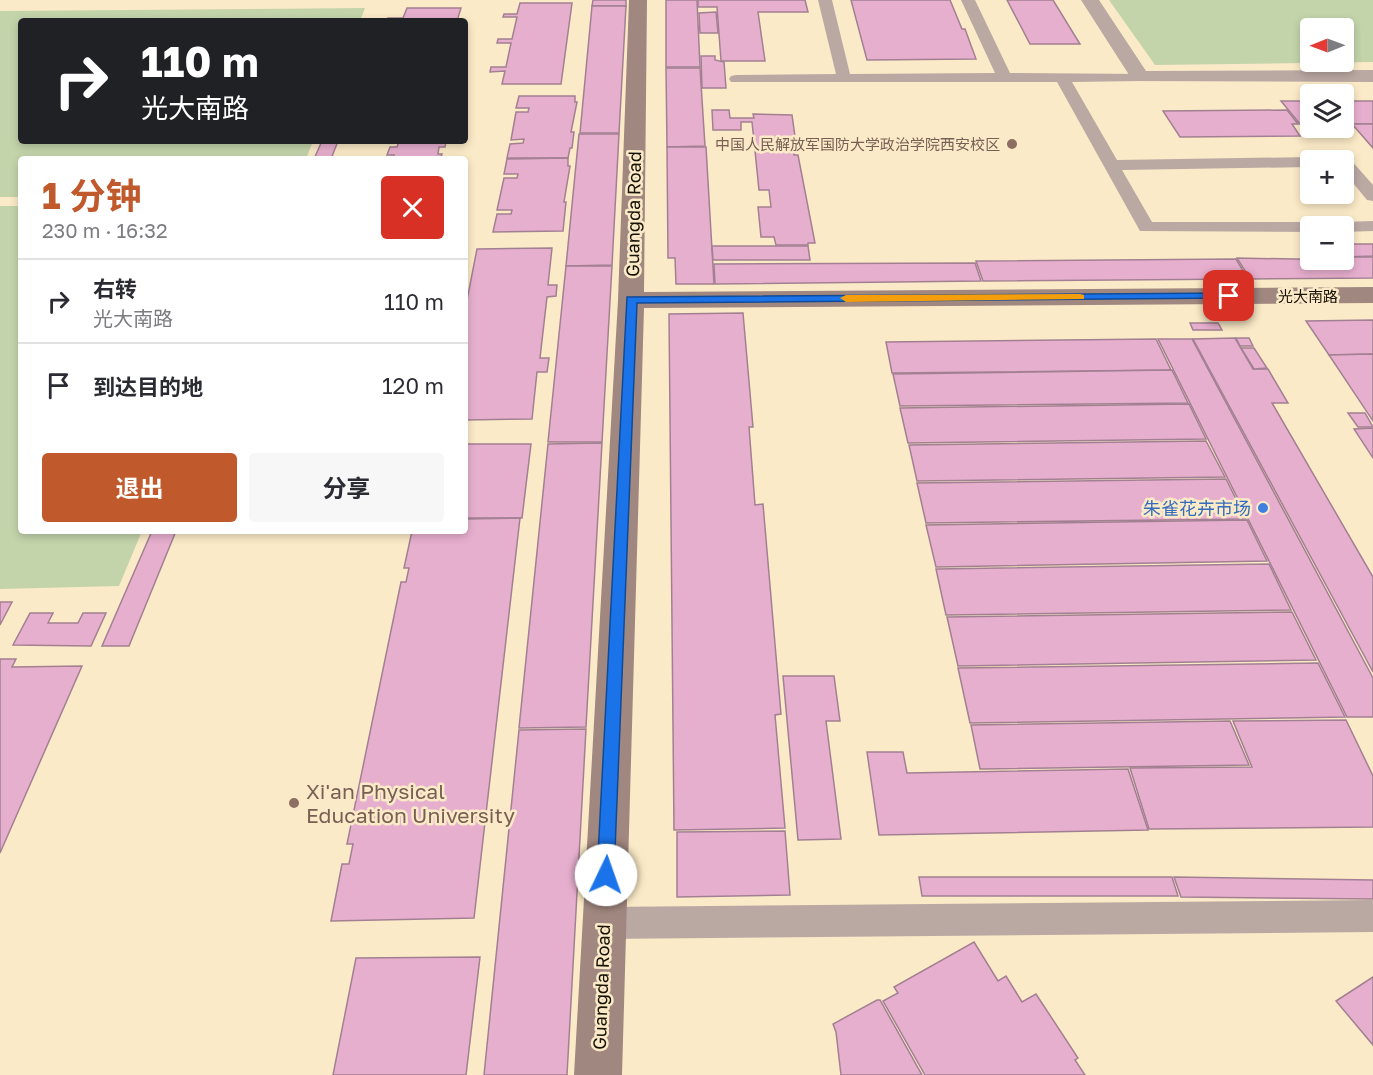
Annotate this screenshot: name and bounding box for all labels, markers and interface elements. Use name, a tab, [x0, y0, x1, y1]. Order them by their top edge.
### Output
north arrow	[1300, 18, 1354, 72]
map controls	[1300, 18, 1354, 270]
text: 110 m	[141, 36, 259, 86]
icon: right	[42, 42, 120, 120]
button: layers	[1300, 84, 1354, 138]
text: 光大南路	[141, 92, 249, 124]
place label: 中国人民解放军国防大学政治学院西安校区	[715, 135, 1000, 153]
marker: 中国人民解放军国防大学政治学院西安校区	[1005, 137, 1019, 151]
button: +	[1300, 150, 1354, 204]
street label: Guangda Road	[621, 151, 645, 277]
text: 1 分钟	[42, 174, 142, 217]
button: close	[381, 176, 444, 239]
button: −	[1300, 216, 1354, 270]
text: 230 m · 16:32	[42, 218, 168, 242]
pin	[1203, 270, 1254, 321]
text: 右转	[93, 275, 137, 302]
icon: arrive	[1212, 279, 1245, 312]
icon: right	[42, 285, 75, 318]
street label: 光大南路	[1278, 287, 1338, 305]
text: 110 m	[384, 288, 444, 315]
text: 光大南路	[93, 306, 173, 330]
icon: arrive	[42, 369, 75, 402]
text: 120 m	[382, 372, 444, 399]
text: 到达目的地	[93, 373, 203, 400]
button: 退出	[42, 453, 237, 522]
button: 分享	[249, 453, 444, 522]
place label: 朱雀花卉市场	[1143, 497, 1251, 519]
marker: 朱雀花卉市场	[1256, 501, 1270, 515]
place label: Xi'an Physical Education University	[306, 778, 515, 828]
marker: Xi'an Physical Education University	[287, 796, 301, 810]
position arrow	[574, 843, 638, 907]
street label: Guangda Road	[588, 924, 614, 1050]

